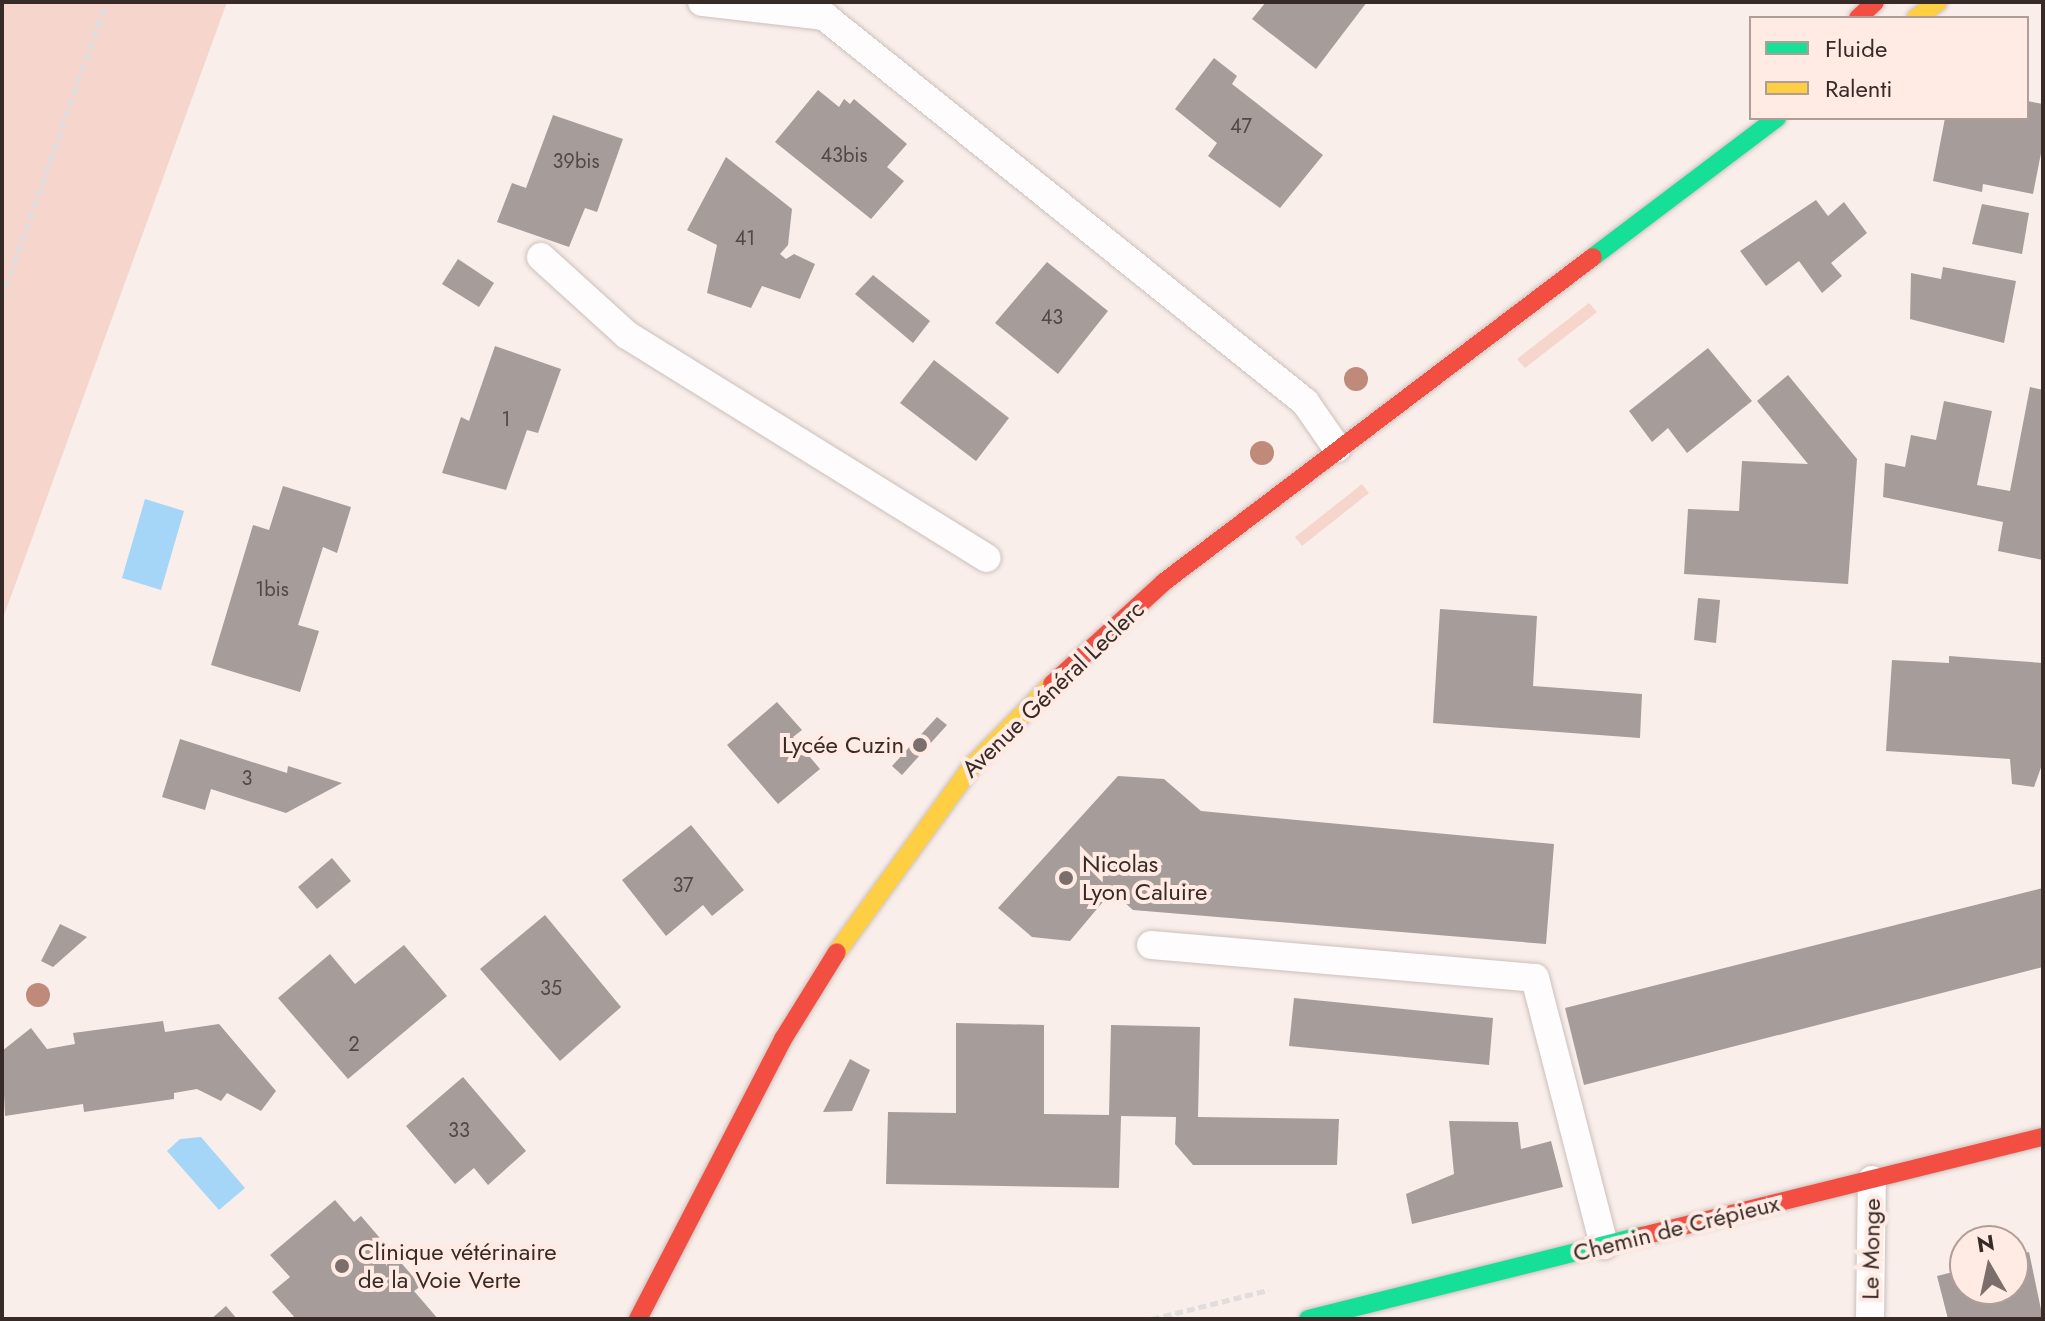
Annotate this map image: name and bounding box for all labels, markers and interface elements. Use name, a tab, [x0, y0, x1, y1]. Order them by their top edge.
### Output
legend	[1749, 16, 2029, 120]
text: Fluide	[1825, 31, 1887, 66]
text: Ralenti	[1825, 71, 1892, 106]
house number: 47	[1230, 114, 1252, 138]
house number: 43bis	[820, 143, 868, 167]
house number: 39bis	[552, 149, 600, 173]
house number: 41	[735, 226, 755, 250]
house number: 43	[1041, 305, 1063, 329]
house number: 1	[502, 407, 510, 431]
house number: 1bis	[255, 577, 289, 601]
street label: Avenue Général Leclerc	[956, 595, 1150, 783]
place label: Lycée Cuzin	[782, 731, 904, 759]
marker: Lycée Cuzin	[911, 736, 929, 754]
house number: 3	[242, 766, 252, 790]
place label: Nicolas Lyon Caluire	[1082, 850, 1207, 906]
marker: Nicolas Lyon Caluire	[1057, 869, 1075, 887]
house number: 37	[672, 873, 694, 897]
house number: 35	[540, 976, 562, 1000]
house number: 2	[348, 1032, 360, 1056]
house number: 33	[448, 1118, 470, 1142]
street label: Chemin de Crépieux	[1570, 1189, 1782, 1267]
street label: Le Monge	[1856, 1198, 1886, 1300]
north arrow	[1949, 1225, 2029, 1305]
text: N	[1974, 1226, 1997, 1260]
place label: Clinique vétérinaire de la Voie Verte	[358, 1238, 557, 1294]
marker: Clinique vétérinaire de la Voie Verte	[333, 1257, 351, 1275]

